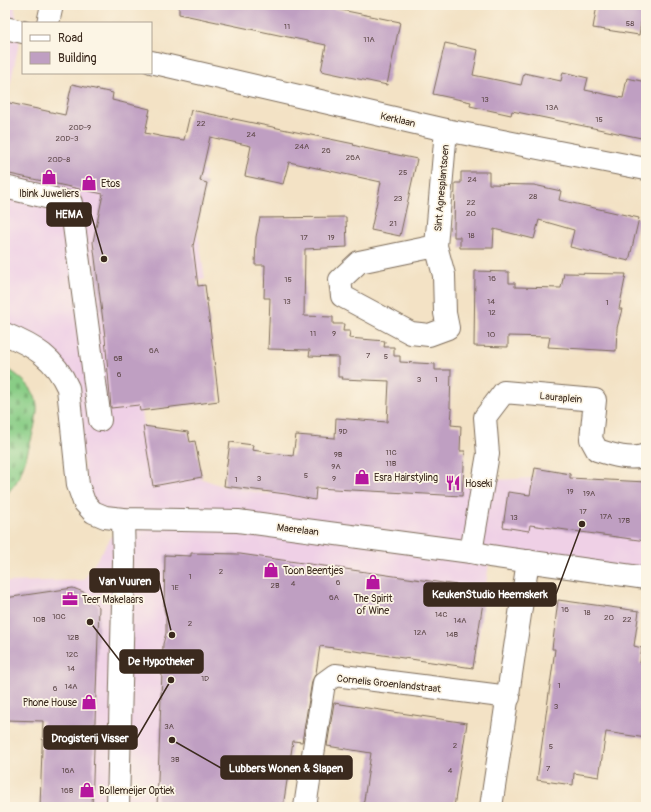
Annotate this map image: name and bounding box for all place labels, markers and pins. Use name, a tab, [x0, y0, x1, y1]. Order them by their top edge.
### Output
shop icon: Ibink Juweliers	[40, 168, 58, 186]
shop icon: Etos	[80, 174, 98, 192]
place label: Etos	[101, 178, 121, 190]
place label: Ibink Juweliers	[19, 188, 80, 200]
callout: HEMA	[47, 203, 91, 226]
shop icon: Esra Hairstyling	[353, 468, 371, 486]
place label: Esra Hairstyling	[374, 472, 438, 484]
restaurant icon: Hoseki	[444, 474, 462, 492]
place label: Hoseki	[465, 478, 492, 490]
shop icon: Toon Beentjes	[262, 561, 280, 579]
place label: Toon Beentjes	[283, 565, 344, 577]
callout: Van Vuuren	[90, 569, 159, 592]
shop icon: The Spirit of Wine	[364, 573, 382, 591]
callout: KeukenStudio Heemskerk	[424, 583, 556, 606]
office icon: Teer Makelaars	[61, 590, 79, 608]
place label: The Spirit of Wine	[353, 593, 393, 617]
place label: Teer Makelaars	[82, 594, 144, 606]
callout: De Hypotheker	[120, 650, 203, 673]
shop icon: Phone House	[80, 693, 98, 711]
place label: Phone House	[23, 697, 77, 709]
callout: Drogisterij Visser	[44, 726, 137, 749]
callout: Lubbers Wonen & Slapen	[221, 756, 352, 779]
shop icon: Bollemeijer Optiek	[78, 781, 96, 799]
place label: Bollemeijer Optiek	[99, 785, 175, 797]

